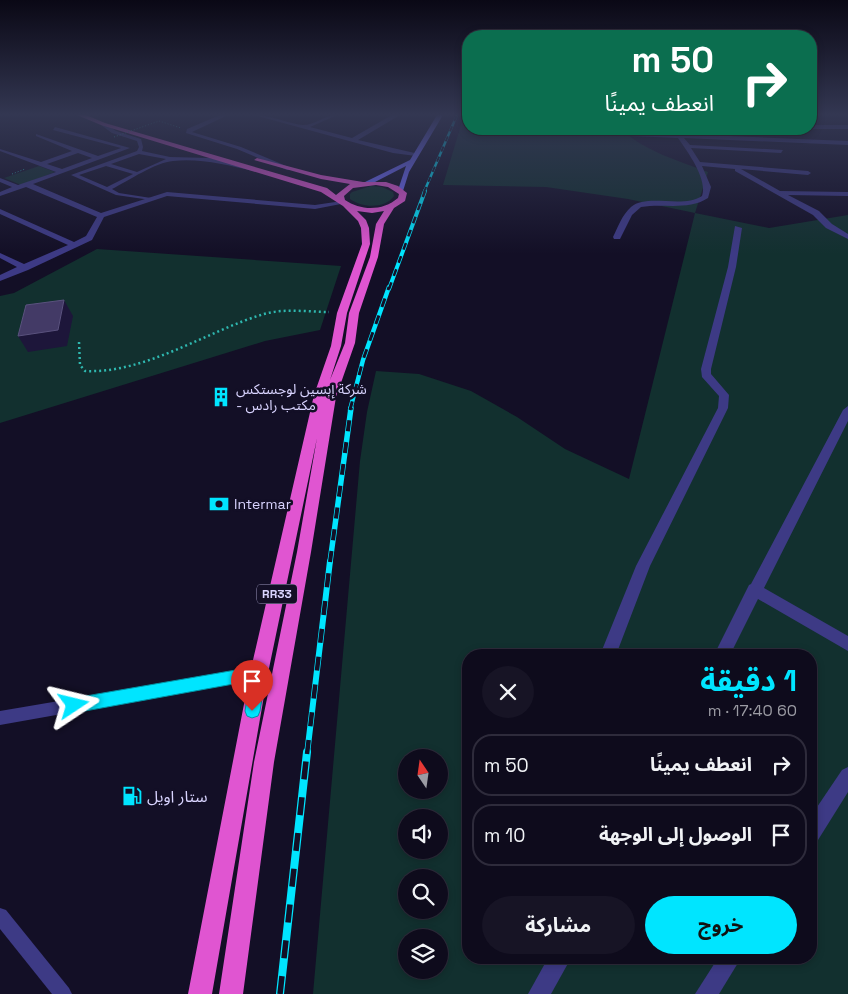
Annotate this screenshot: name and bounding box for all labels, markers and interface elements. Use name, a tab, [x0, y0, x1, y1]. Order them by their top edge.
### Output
text: 50 m	[632, 38, 714, 82]
icon: right	[732, 50, 797, 115]
text: انعطف يمينًا	[605, 89, 714, 117]
place label: شركة إبسين لوجستكس - مكتب رادس	[236, 380, 367, 414]
building icon: شركة إبسين لوجستكس - مكتب رادس	[210, 386, 232, 408]
bank icon: Intermar	[208, 493, 230, 515]
place label: Intermar	[234, 495, 291, 513]
road number: RR33	[257, 584, 297, 604]
pin	[231, 660, 273, 711]
text: 1 دقيقة	[700, 661, 797, 700]
button: close	[482, 666, 534, 718]
icon: arrive	[238, 667, 266, 695]
position arrow	[47, 678, 99, 730]
text: 60 m · 17:40	[708, 700, 797, 721]
north arrow	[398, 749, 448, 799]
map controls	[398, 749, 448, 979]
icon: right	[767, 751, 795, 779]
text: انعطف يمينًا	[650, 752, 752, 777]
text: 50 m	[484, 753, 529, 778]
fuel station icon: ستار اويل	[121, 785, 143, 807]
place label: ستار اويل	[147, 786, 208, 807]
button: sound	[398, 809, 448, 859]
icon: arrive	[767, 821, 795, 849]
text: الوصول إلى الوجهة	[599, 822, 752, 847]
text: 10 m	[484, 823, 525, 848]
button: search	[398, 869, 448, 919]
button: مشاركة	[482, 896, 635, 954]
button: خروج	[645, 896, 797, 954]
button: layers	[398, 929, 448, 979]

